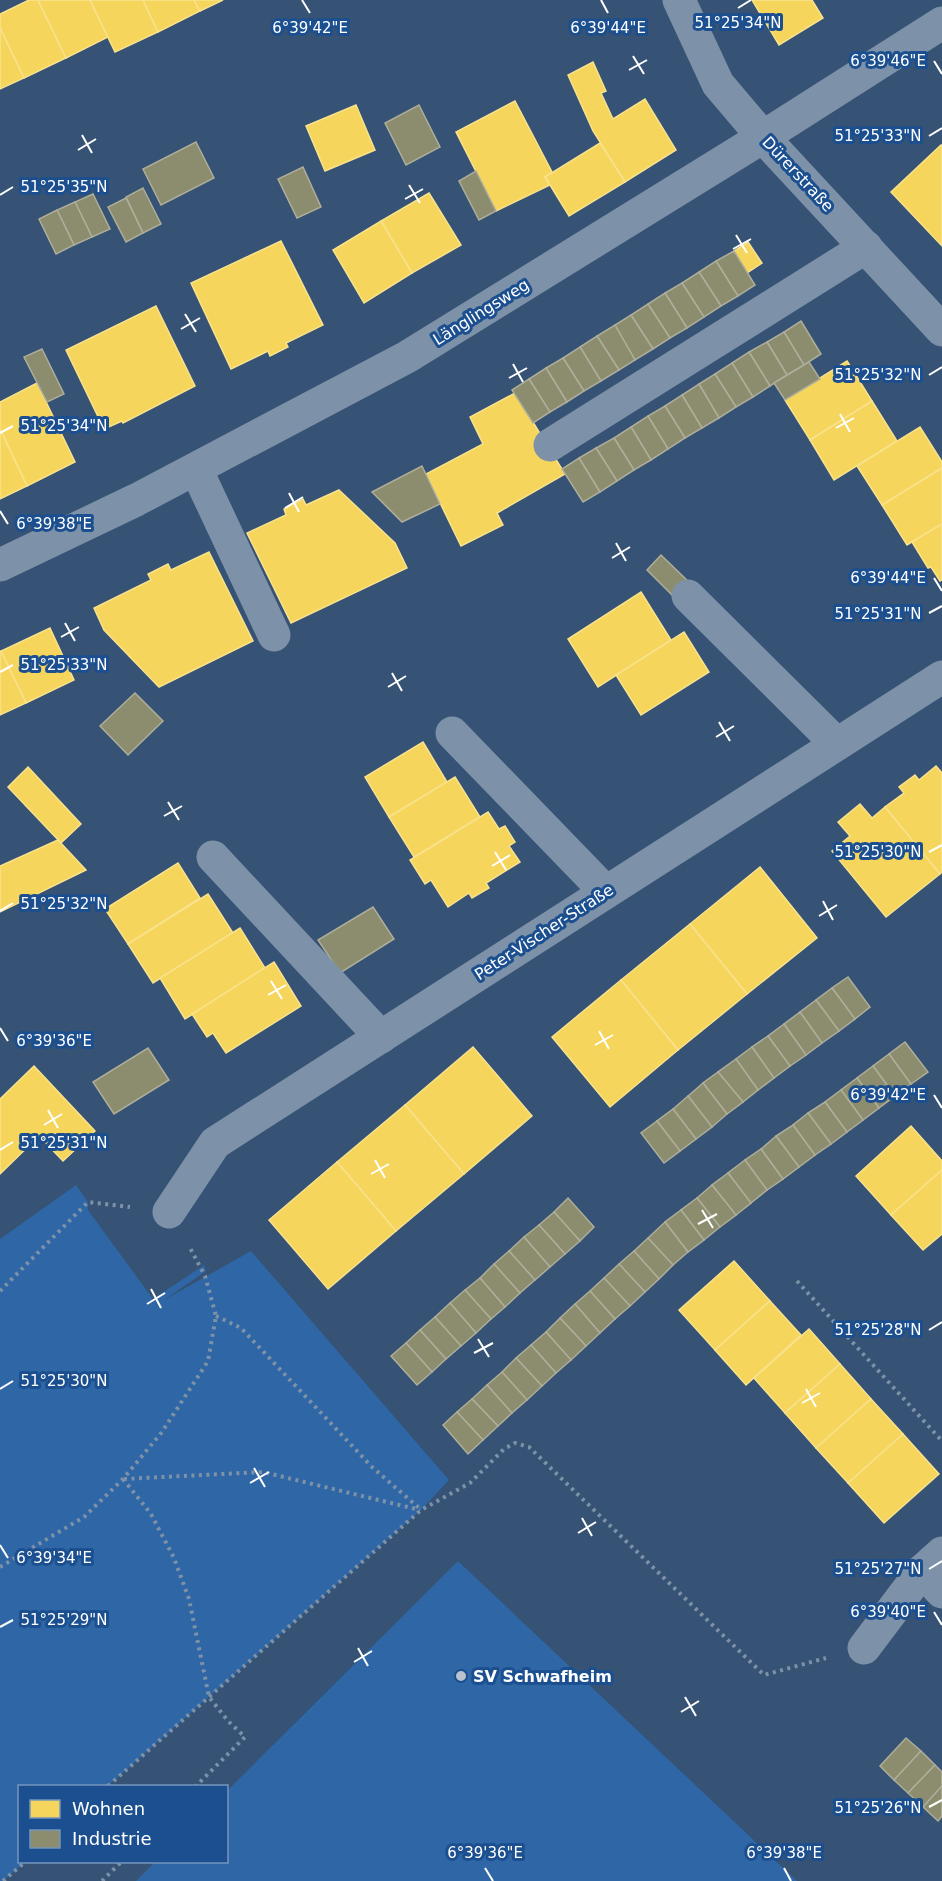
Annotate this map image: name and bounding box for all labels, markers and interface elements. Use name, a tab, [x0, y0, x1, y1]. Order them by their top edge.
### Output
text: 51°25'34"N	[694, 14, 782, 32]
text: 6°39'42"E	[272, 19, 348, 37]
text: 6°39'44"E	[570, 19, 646, 37]
text: 6°39'46"E	[850, 52, 926, 70]
text: 51°25'33"N	[834, 127, 922, 145]
street label: Dürerstraße	[758, 132, 838, 216]
text: 51°25'35"N	[20, 178, 108, 196]
street label: Länglingsweg	[429, 275, 533, 349]
text: 51°25'32"N	[834, 366, 922, 384]
text: 51°25'34"N	[20, 417, 108, 435]
text: 6°39'38"E	[16, 515, 92, 533]
text: 6°39'44"E	[850, 569, 926, 587]
text: 51°25'31"N	[834, 605, 922, 623]
text: 51°25'33"N	[20, 656, 108, 674]
text: 51°25'30"N	[834, 843, 922, 861]
street label: Peter-Vischer-Straße	[471, 880, 617, 984]
text: 51°25'32"N	[20, 895, 108, 913]
text: 6°39'36"E	[16, 1032, 92, 1050]
text: 6°39'42"E	[850, 1086, 926, 1104]
text: 51°25'31"N	[20, 1134, 108, 1152]
text: 51°25'28"N	[834, 1321, 922, 1339]
text: 51°25'30"N	[20, 1372, 108, 1390]
text: 6°39'34"E	[16, 1549, 92, 1567]
text: 51°25'27"N	[834, 1560, 922, 1578]
text: 6°39'40"E	[850, 1603, 926, 1621]
text: 51°25'29"N	[20, 1611, 108, 1629]
place label: SV Schwafheim	[473, 1667, 612, 1686]
marker: SV Schwafheim	[454, 1669, 468, 1683]
legend	[18, 1785, 228, 1863]
text: Wohnen	[72, 1798, 145, 1819]
text: 51°25'26"N	[834, 1799, 922, 1817]
text: Industrie	[72, 1828, 151, 1849]
text: 6°39'36"E	[447, 1844, 523, 1862]
text: 6°39'38"E	[746, 1844, 822, 1862]

